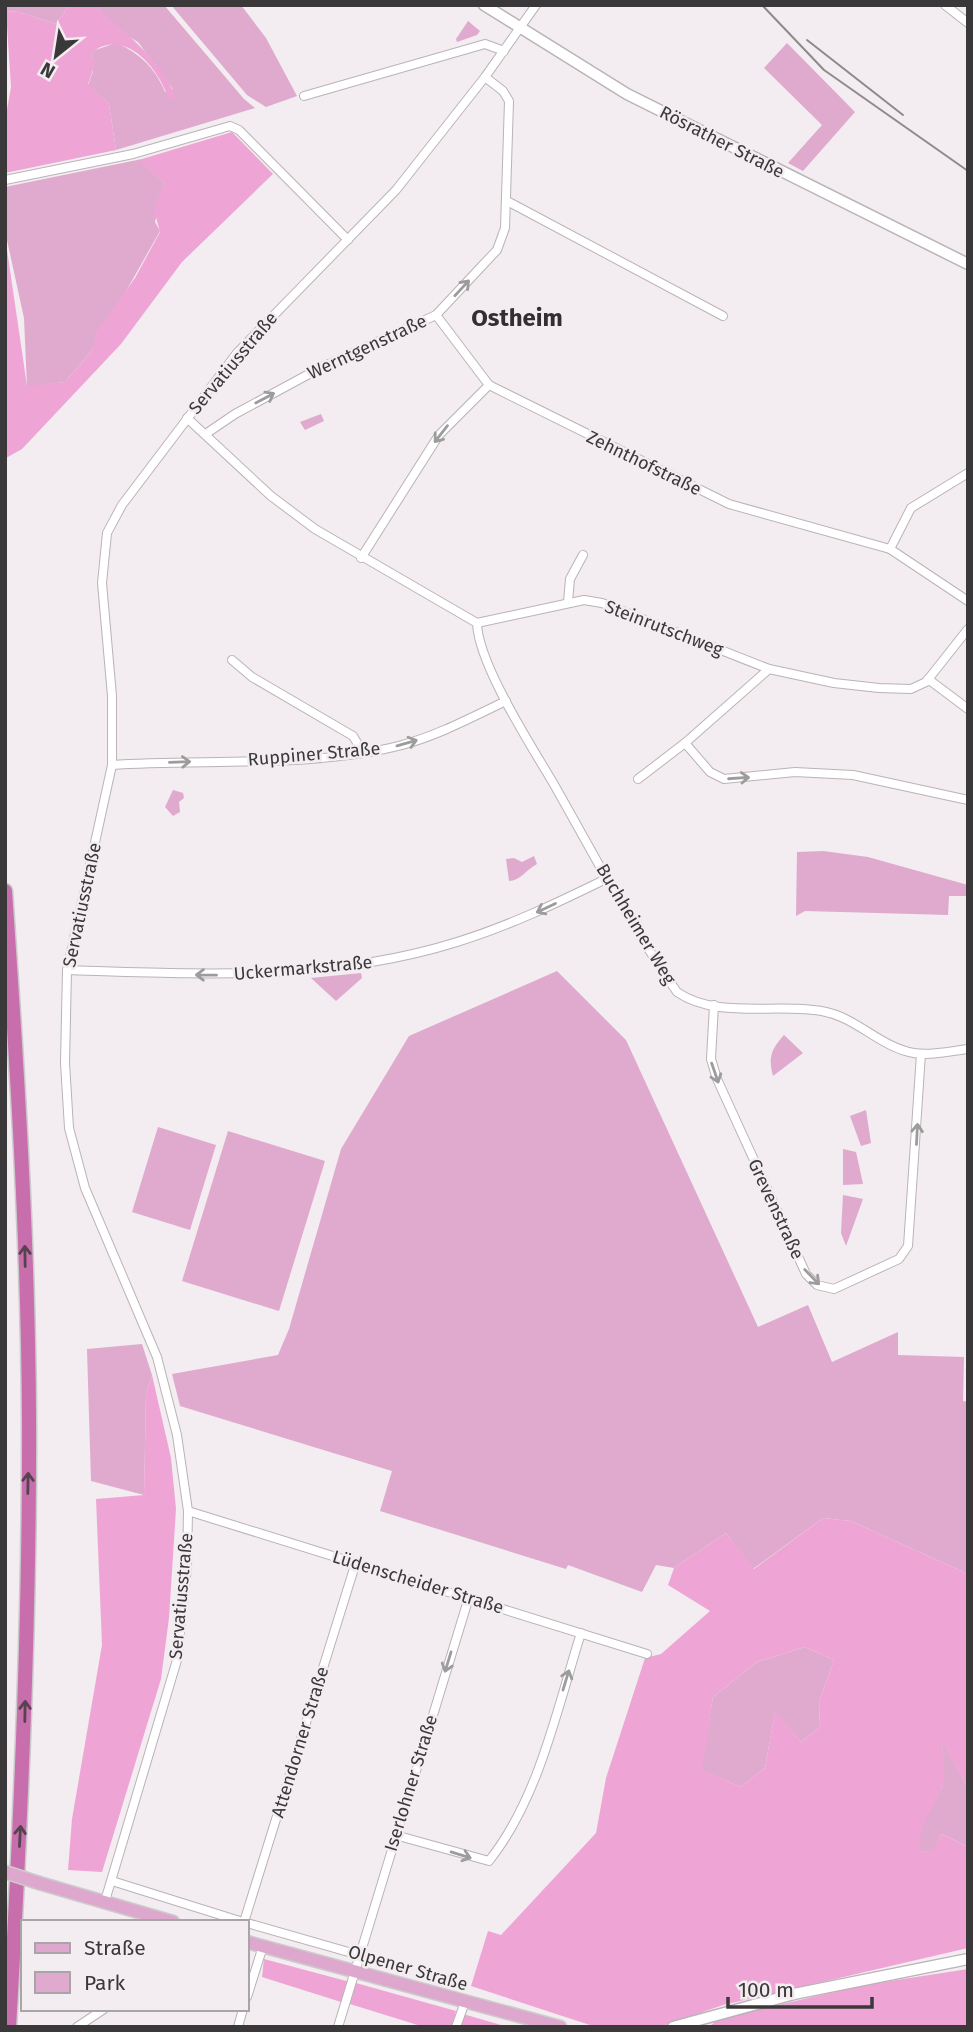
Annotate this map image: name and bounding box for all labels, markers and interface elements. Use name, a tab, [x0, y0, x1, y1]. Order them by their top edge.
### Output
north arrow	[21, 21, 91, 91]
text: N	[37, 57, 59, 83]
street label: Rösrather Straße	[656, 101, 788, 183]
one-way arrow	[454, 279, 470, 297]
district label: Ostheim	[471, 304, 563, 332]
street label: Servatiusstraße	[184, 307, 282, 419]
street label: Werntgenstraße	[304, 310, 430, 384]
one-way arrow	[254, 390, 275, 404]
one-way arrow	[434, 424, 449, 443]
street label: Zehnthofstraße	[583, 426, 705, 500]
street label: Steinrutschweg	[602, 595, 727, 661]
one-way arrow	[395, 736, 417, 749]
street label: Ruppiner Straße	[247, 737, 381, 771]
one-way arrow	[169, 755, 192, 768]
one-way arrow	[727, 771, 750, 784]
street label: Servatiusstraße	[58, 841, 106, 969]
street label: Buchheimer Weg	[591, 860, 681, 989]
one-way arrow	[536, 902, 558, 915]
street label: Uckermarkstraße	[233, 951, 373, 985]
one-way arrow	[195, 969, 218, 982]
one-way arrow	[710, 1061, 722, 1083]
one-way arrow	[910, 1122, 923, 1145]
street label: Grevenstraße	[743, 1155, 809, 1263]
one-way arrow	[18, 1244, 32, 1267]
one-way arrow	[803, 1268, 820, 1286]
one-way arrow	[21, 1472, 35, 1495]
street label: Servatiusstraße	[165, 1532, 197, 1660]
street label: Lüdenscheider Straße	[330, 1545, 506, 1619]
one-way arrow	[441, 1651, 454, 1673]
street label: Attendorner Straße	[267, 1664, 333, 1820]
one-way arrow	[561, 1669, 574, 1691]
one-way arrow	[18, 1699, 31, 1722]
street label: Iserlohner Straße	[380, 1712, 442, 1854]
one-way arrow	[14, 1826, 27, 1848]
one-way arrow	[449, 1849, 471, 1862]
legend	[21, 1920, 248, 2011]
text: Straße	[84, 1935, 146, 1961]
street label: Olpener Straße	[346, 1940, 470, 1996]
scale bar	[728, 1966, 872, 2010]
text: Park	[84, 1970, 126, 1996]
text: 100 m	[738, 1977, 794, 2003]

